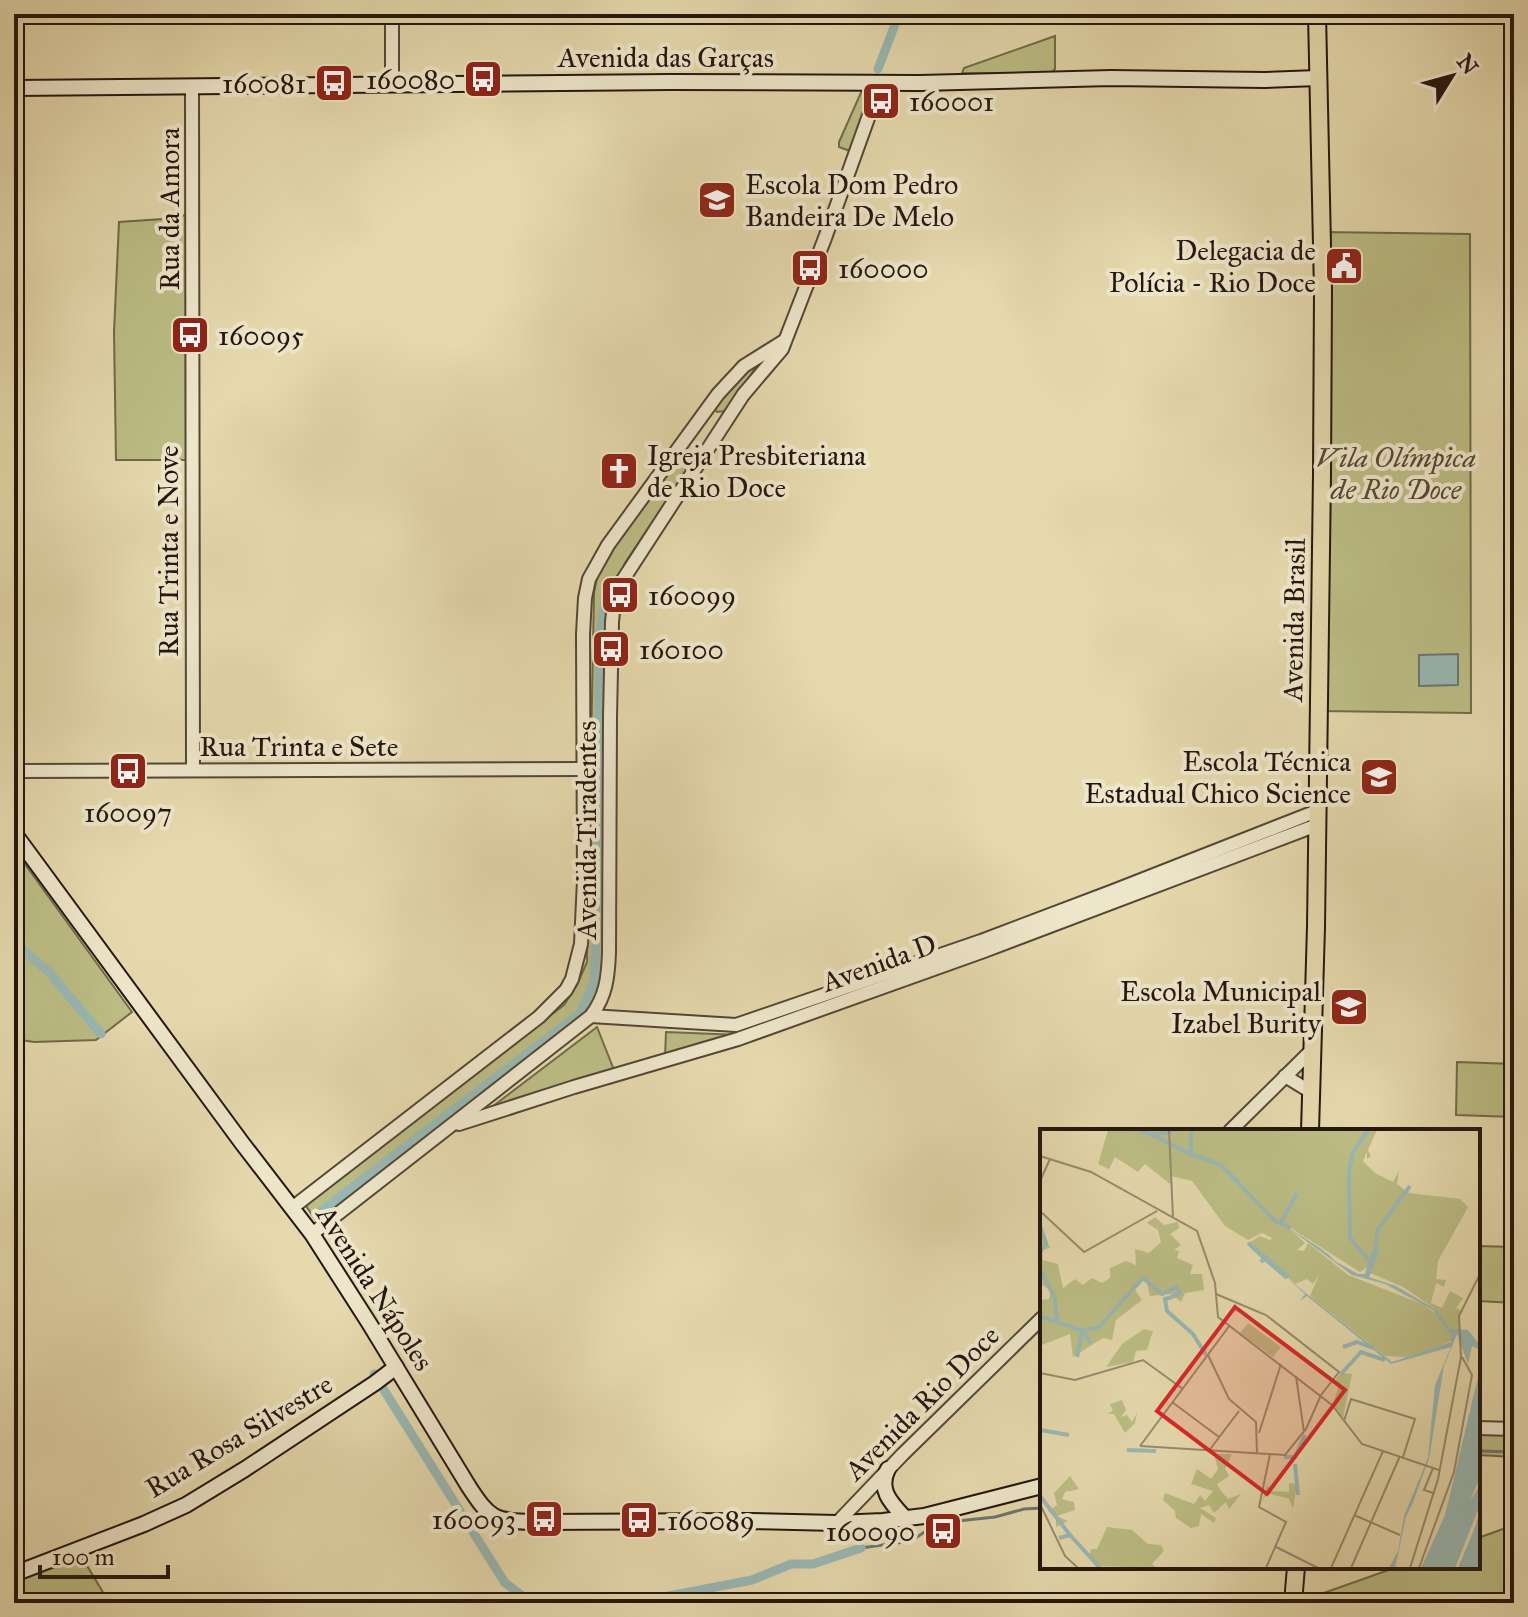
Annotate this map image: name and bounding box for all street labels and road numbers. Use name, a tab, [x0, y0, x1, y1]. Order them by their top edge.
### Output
street label: Avenida das Garças	[557, 40, 774, 75]
street label: Rua da Amora	[152, 127, 187, 290]
street label: Rua Trinta e Nove	[151, 445, 186, 657]
street label: Avenida Brasil	[1275, 538, 1313, 703]
street label: Avenida Tiradentes	[569, 721, 604, 940]
street label: Rua Trinta e Sete	[200, 729, 398, 764]
street label: Avenida D	[816, 926, 941, 1000]
street label: Avenida Nápoles	[308, 1198, 441, 1377]
street label: Avenida Rio Doce	[837, 1318, 1007, 1488]
street label: Rua Rosa Silvestre	[139, 1366, 339, 1506]

